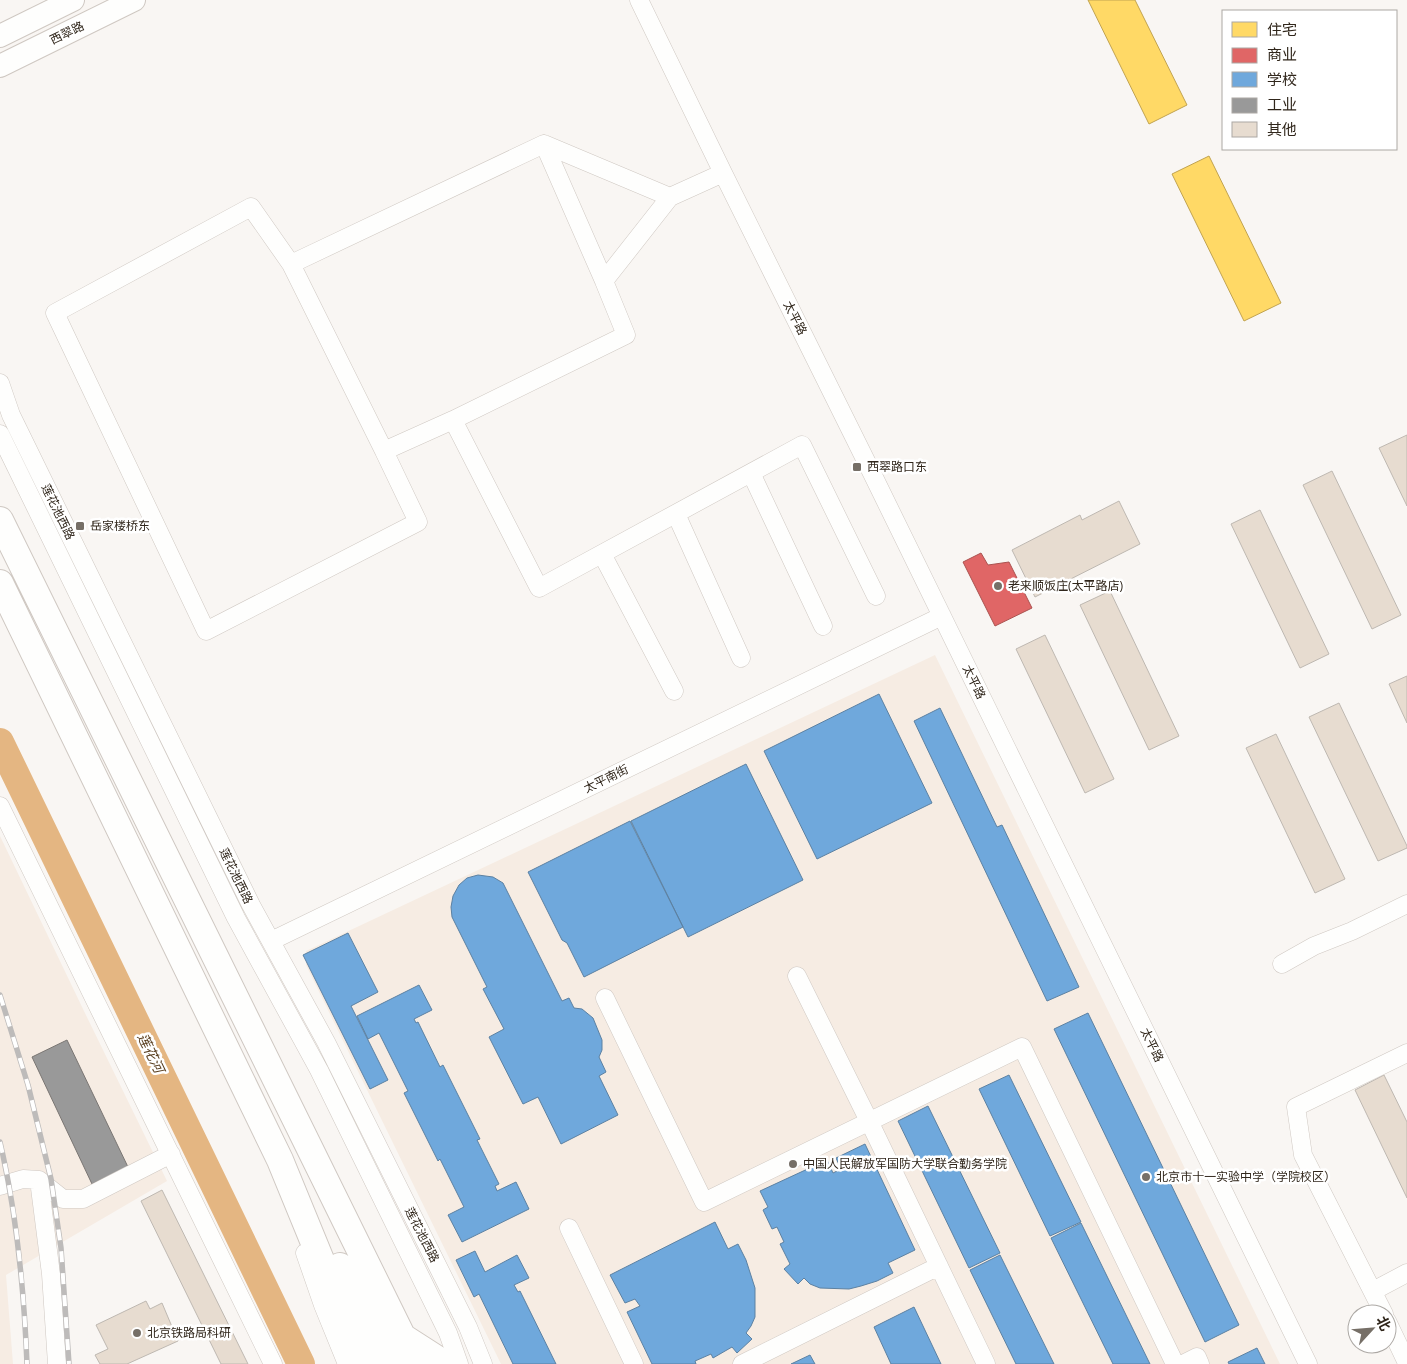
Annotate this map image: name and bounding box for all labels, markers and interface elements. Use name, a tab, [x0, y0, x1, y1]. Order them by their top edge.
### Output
legend	[1222, 10, 1397, 150]
street label: 西翠路	[47, 17, 87, 48]
text: 住宅	[1267, 19, 1297, 39]
text: 商业	[1267, 44, 1297, 64]
text: 学校	[1267, 69, 1297, 89]
text: 工业	[1267, 94, 1297, 114]
text: 其他	[1267, 119, 1297, 139]
street label: 太平路	[780, 298, 811, 338]
place label: 西翠路口东	[867, 458, 927, 475]
marker: 西翠路口东	[851, 461, 863, 473]
street label: 莲花池西路	[38, 481, 79, 542]
place label: 岳家楼桥东	[90, 517, 150, 534]
marker: 岳家楼桥东	[74, 520, 86, 532]
place label: 老来顺饭庄(太平路店)	[1008, 577, 1124, 594]
marker: 老来顺饭庄(太平路店)	[992, 580, 1004, 592]
street label: 太平路	[959, 662, 990, 702]
street label: 太平南街	[580, 760, 631, 797]
street label: 莲花池西路	[216, 845, 257, 906]
street label: 太平路	[1137, 1025, 1168, 1065]
water label: 莲花河	[134, 1030, 171, 1079]
place label: 中国人民解放军国防大学联合勤务学院	[803, 1155, 1007, 1172]
marker: 中国人民解放军国防大学联合勤务学院	[787, 1158, 799, 1170]
place label: 北京市十一实验中学（学院校区）	[1156, 1168, 1336, 1185]
marker: 北京市十一实验中学（学院校区）	[1140, 1171, 1152, 1183]
street label: 莲花池西路	[401, 1204, 444, 1265]
north arrow	[1347, 1304, 1397, 1354]
text: 北	[1373, 1313, 1396, 1334]
place label: 北京铁路局科研	[147, 1324, 231, 1341]
marker: 北京铁路局科研	[131, 1327, 143, 1339]

